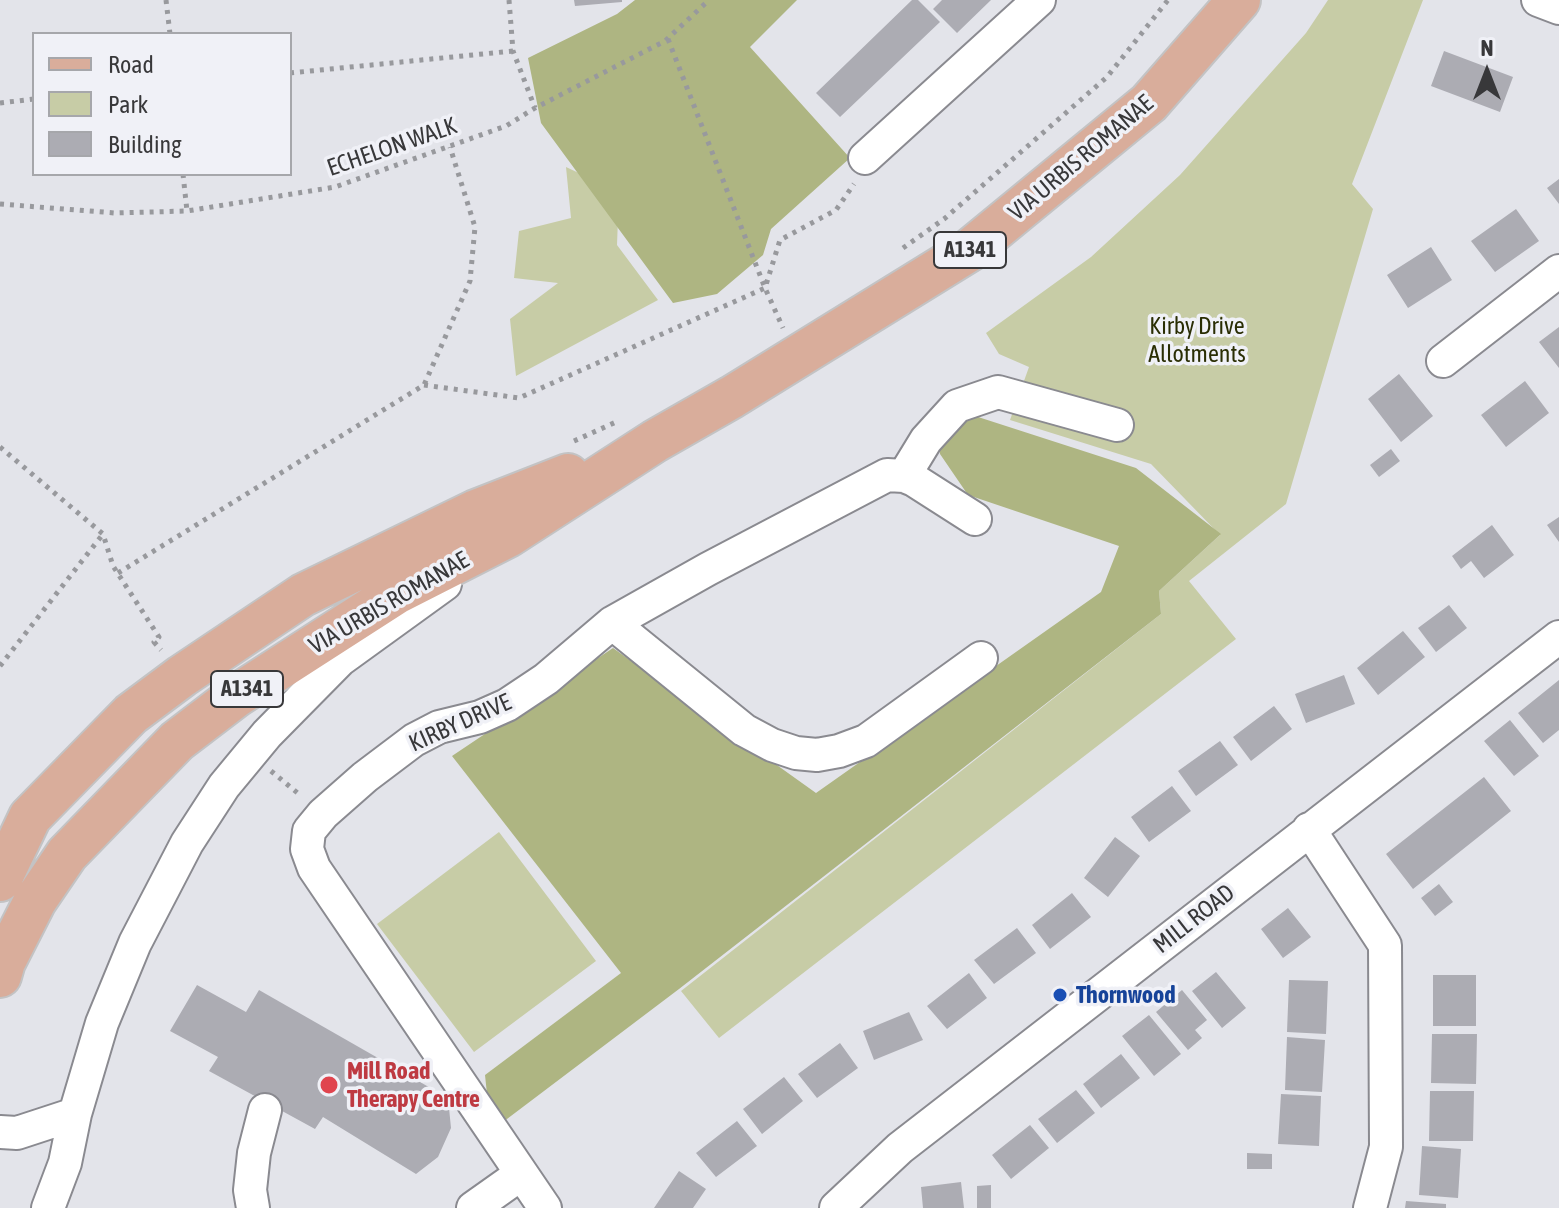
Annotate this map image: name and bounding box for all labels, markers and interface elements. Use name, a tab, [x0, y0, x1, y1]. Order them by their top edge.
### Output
legend	[32, 32, 292, 176]
north arrow	[1447, 32, 1527, 112]
text: N	[1481, 35, 1493, 61]
text: Road	[108, 51, 154, 78]
street label: VIA URBIS ROMANAE	[1003, 89, 1159, 227]
text: Park	[108, 91, 148, 118]
street label: ECHELON WALK	[323, 111, 461, 183]
text: Building	[108, 131, 181, 158]
road number: A1341	[934, 232, 1006, 268]
park label: Kirby Drive Allotments	[1148, 312, 1246, 368]
street label: VIA URBIS ROMANAE	[304, 546, 474, 660]
road number: A1341	[211, 671, 283, 707]
street label: KIRBY DRIVE	[404, 688, 516, 758]
street label: MILL ROAD	[1148, 878, 1240, 960]
place label: Thornwood	[1076, 981, 1176, 1009]
marker: Thornwood	[1051, 986, 1069, 1004]
place label: Mill Road Therapy Centre	[347, 1057, 480, 1113]
marker: Mill Road Therapy Centre	[318, 1074, 340, 1096]

